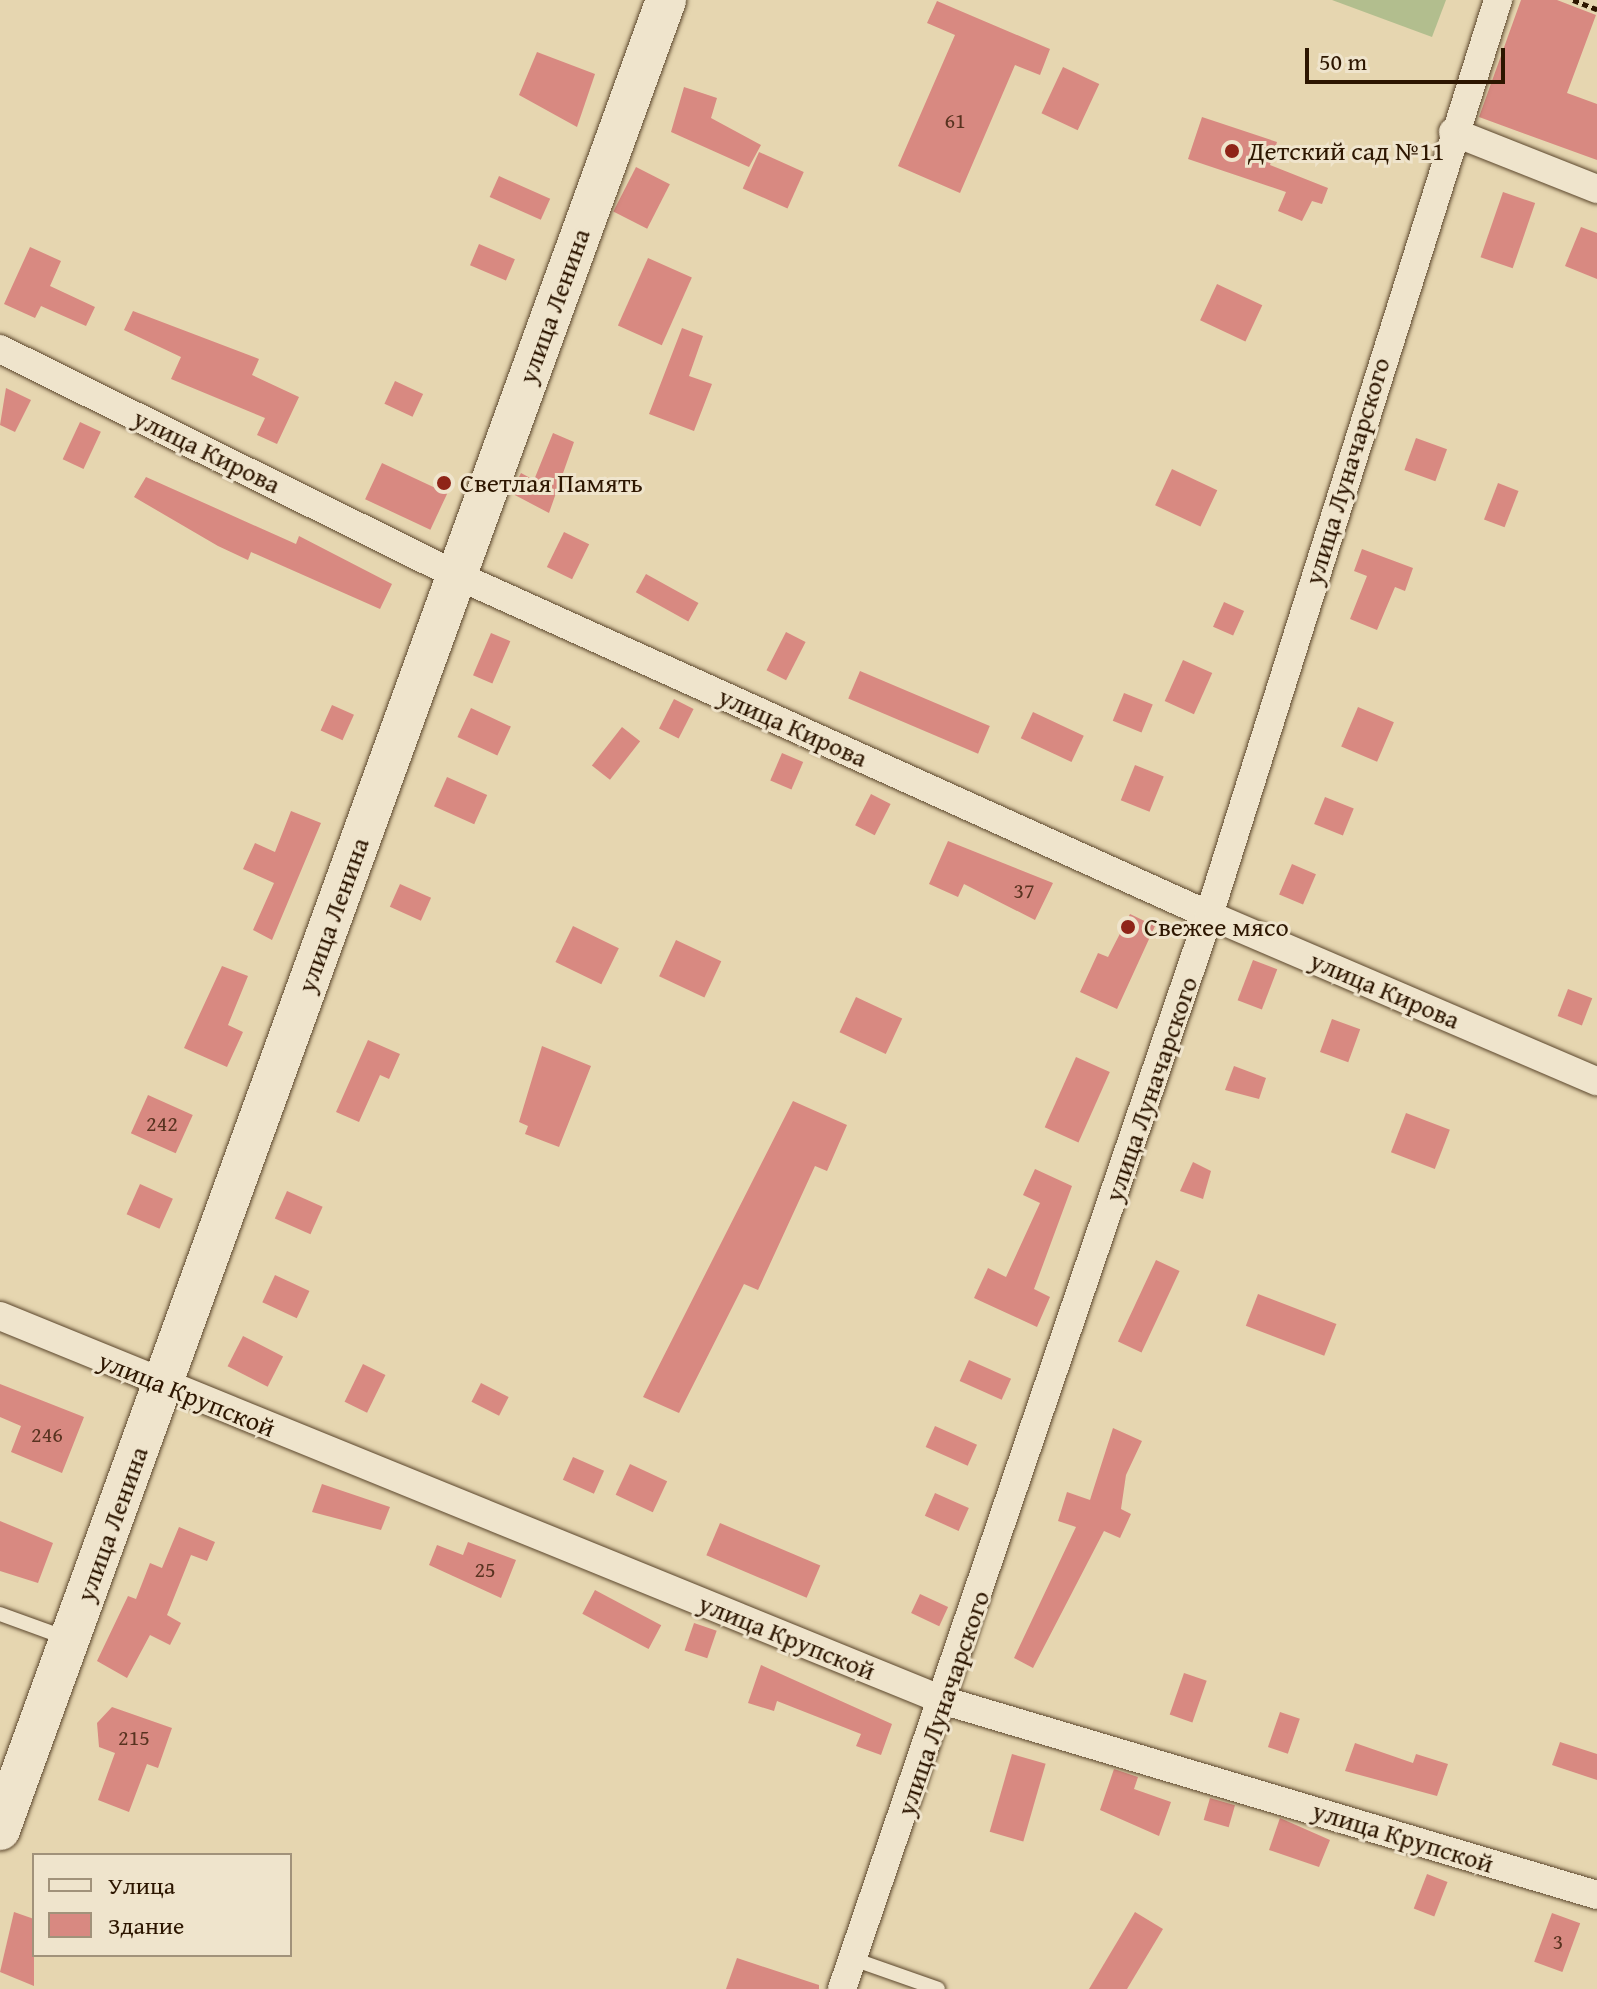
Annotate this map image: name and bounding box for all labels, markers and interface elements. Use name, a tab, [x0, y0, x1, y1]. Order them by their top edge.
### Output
scale bar	[1309, 32, 1509, 82]
text: 50 m	[1319, 44, 1367, 79]
house number: 61	[944, 108, 966, 134]
place label: Детский сад №11	[1248, 135, 1445, 167]
marker: Детский сад №11	[1223, 142, 1241, 160]
street label: улица Ленина	[512, 224, 596, 388]
street label: улица Луначарского	[1298, 354, 1396, 588]
street label: улица Кирова	[128, 402, 286, 500]
place label: Светлая Память	[460, 467, 643, 499]
marker: Светлая Память	[435, 474, 453, 492]
street label: улица Кирова	[714, 680, 872, 774]
street label: улица Ленина	[291, 833, 375, 997]
house number: 37	[1013, 878, 1035, 904]
place label: Свежее мясо	[1144, 911, 1289, 943]
marker: Свежее мясо	[1119, 918, 1137, 936]
street label: улица Кирова	[1305, 944, 1465, 1036]
street label: улица Луначарского	[1098, 972, 1204, 1206]
house number: 242	[146, 1111, 178, 1137]
street label: улица Крупской	[94, 1344, 280, 1444]
house number: 246	[31, 1422, 63, 1448]
street label: улица Ленина	[70, 1442, 154, 1606]
house number: 25	[474, 1557, 496, 1583]
street label: улица Луначарского	[890, 1586, 996, 1820]
street label: улица Крупской	[694, 1587, 880, 1687]
house number: 215	[118, 1725, 150, 1751]
street label: улица Крупской	[1309, 1795, 1497, 1879]
legend	[32, 1853, 292, 1957]
text: Улица	[108, 1868, 175, 1903]
text: Здание	[108, 1908, 184, 1943]
house number: 3	[1553, 1929, 1563, 1955]

